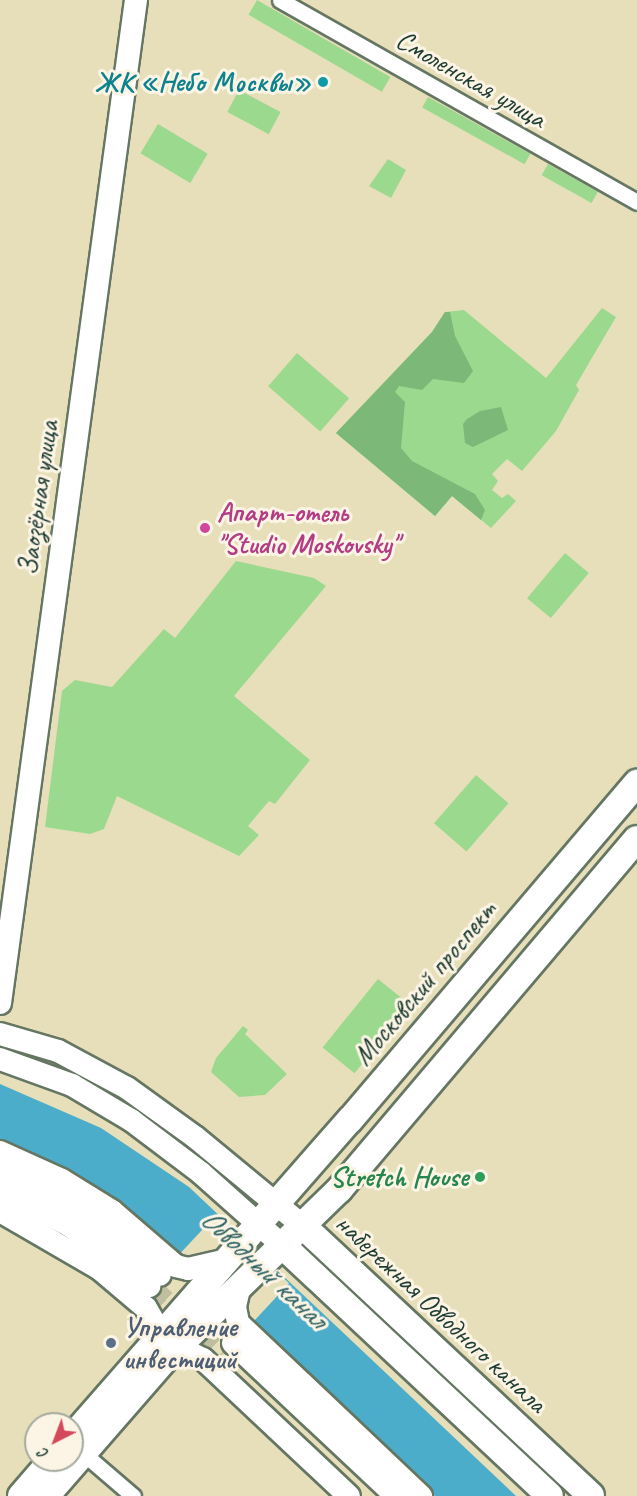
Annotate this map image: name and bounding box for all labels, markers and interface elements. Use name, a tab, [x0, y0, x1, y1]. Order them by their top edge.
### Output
street label: Смоленская улица	[390, 22, 552, 136]
place label: ЖК «Небо Москвы»	[97, 65, 311, 99]
marker: ЖК «Небо Москвы»	[316, 75, 330, 89]
street label: Заозёрная улица	[10, 418, 66, 578]
place label: Апарт-отель "Studio Moskovsky"	[217, 495, 398, 561]
marker: Апарт-отель "Studio Moskovsky"	[198, 521, 212, 535]
street label: Московский проспект	[346, 894, 504, 1072]
place label: Stretch House	[330, 1160, 468, 1194]
marker: Stretch House	[473, 1170, 487, 1184]
water label: Обводный канал	[194, 1201, 334, 1335]
street label: набережная Обводного канала	[329, 1207, 553, 1419]
place label: Управление инвестиций	[123, 1310, 237, 1376]
marker: Управление инвестиций	[104, 1336, 118, 1350]
north arrow	[24, 1412, 84, 1472]
text: С	[34, 1444, 53, 1464]

